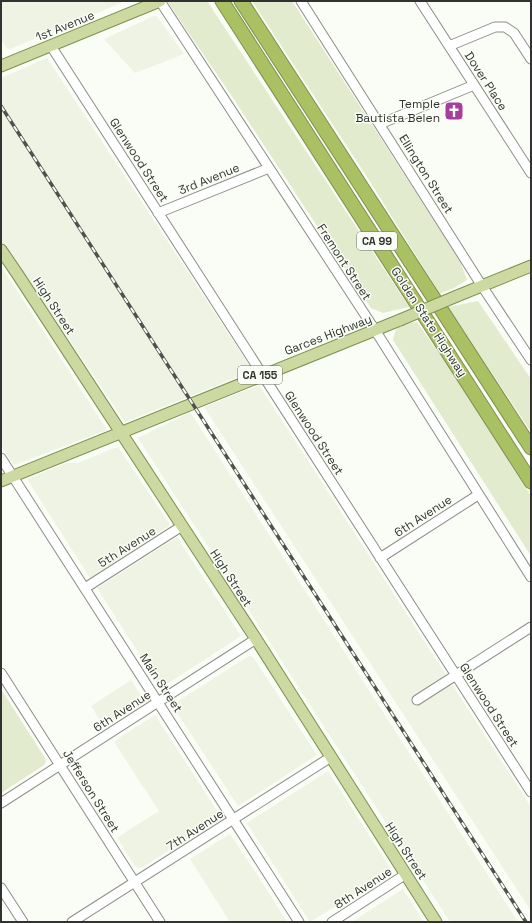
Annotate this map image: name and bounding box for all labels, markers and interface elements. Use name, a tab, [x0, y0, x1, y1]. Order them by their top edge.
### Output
street label: 1st Avenue	[33, 7, 97, 45]
street label: Dover Place	[461, 48, 511, 114]
place label: Temple Bautista Belen	[355, 96, 440, 126]
church icon: Temple Bautista Belen	[443, 100, 465, 122]
street label: Glenwood Street	[106, 115, 172, 205]
street label: Ellington Street	[395, 131, 457, 217]
street label: 3rd Avenue	[176, 159, 242, 199]
street label: Fremont Street	[313, 221, 375, 303]
road number: CA 99	[357, 232, 397, 250]
street label: Golden State Highway	[387, 264, 471, 380]
street label: High Street	[29, 274, 79, 338]
street label: Garces Highway	[282, 311, 374, 359]
road number: CA 155	[238, 366, 282, 384]
street label: Glenwood Street	[281, 388, 347, 478]
street label: 6th Avenue	[391, 491, 455, 541]
street label: 5th Avenue	[95, 523, 159, 571]
street label: High Street	[206, 546, 256, 610]
street label: Main Street	[136, 650, 186, 716]
street label: Glenwood Street	[456, 660, 522, 750]
street label: 6th Avenue	[90, 686, 154, 736]
street label: Jefferson Street	[59, 747, 123, 835]
street label: 7th Avenue	[163, 806, 227, 854]
street label: High Street	[381, 819, 431, 883]
street label: 8th Avenue	[331, 863, 395, 913]

